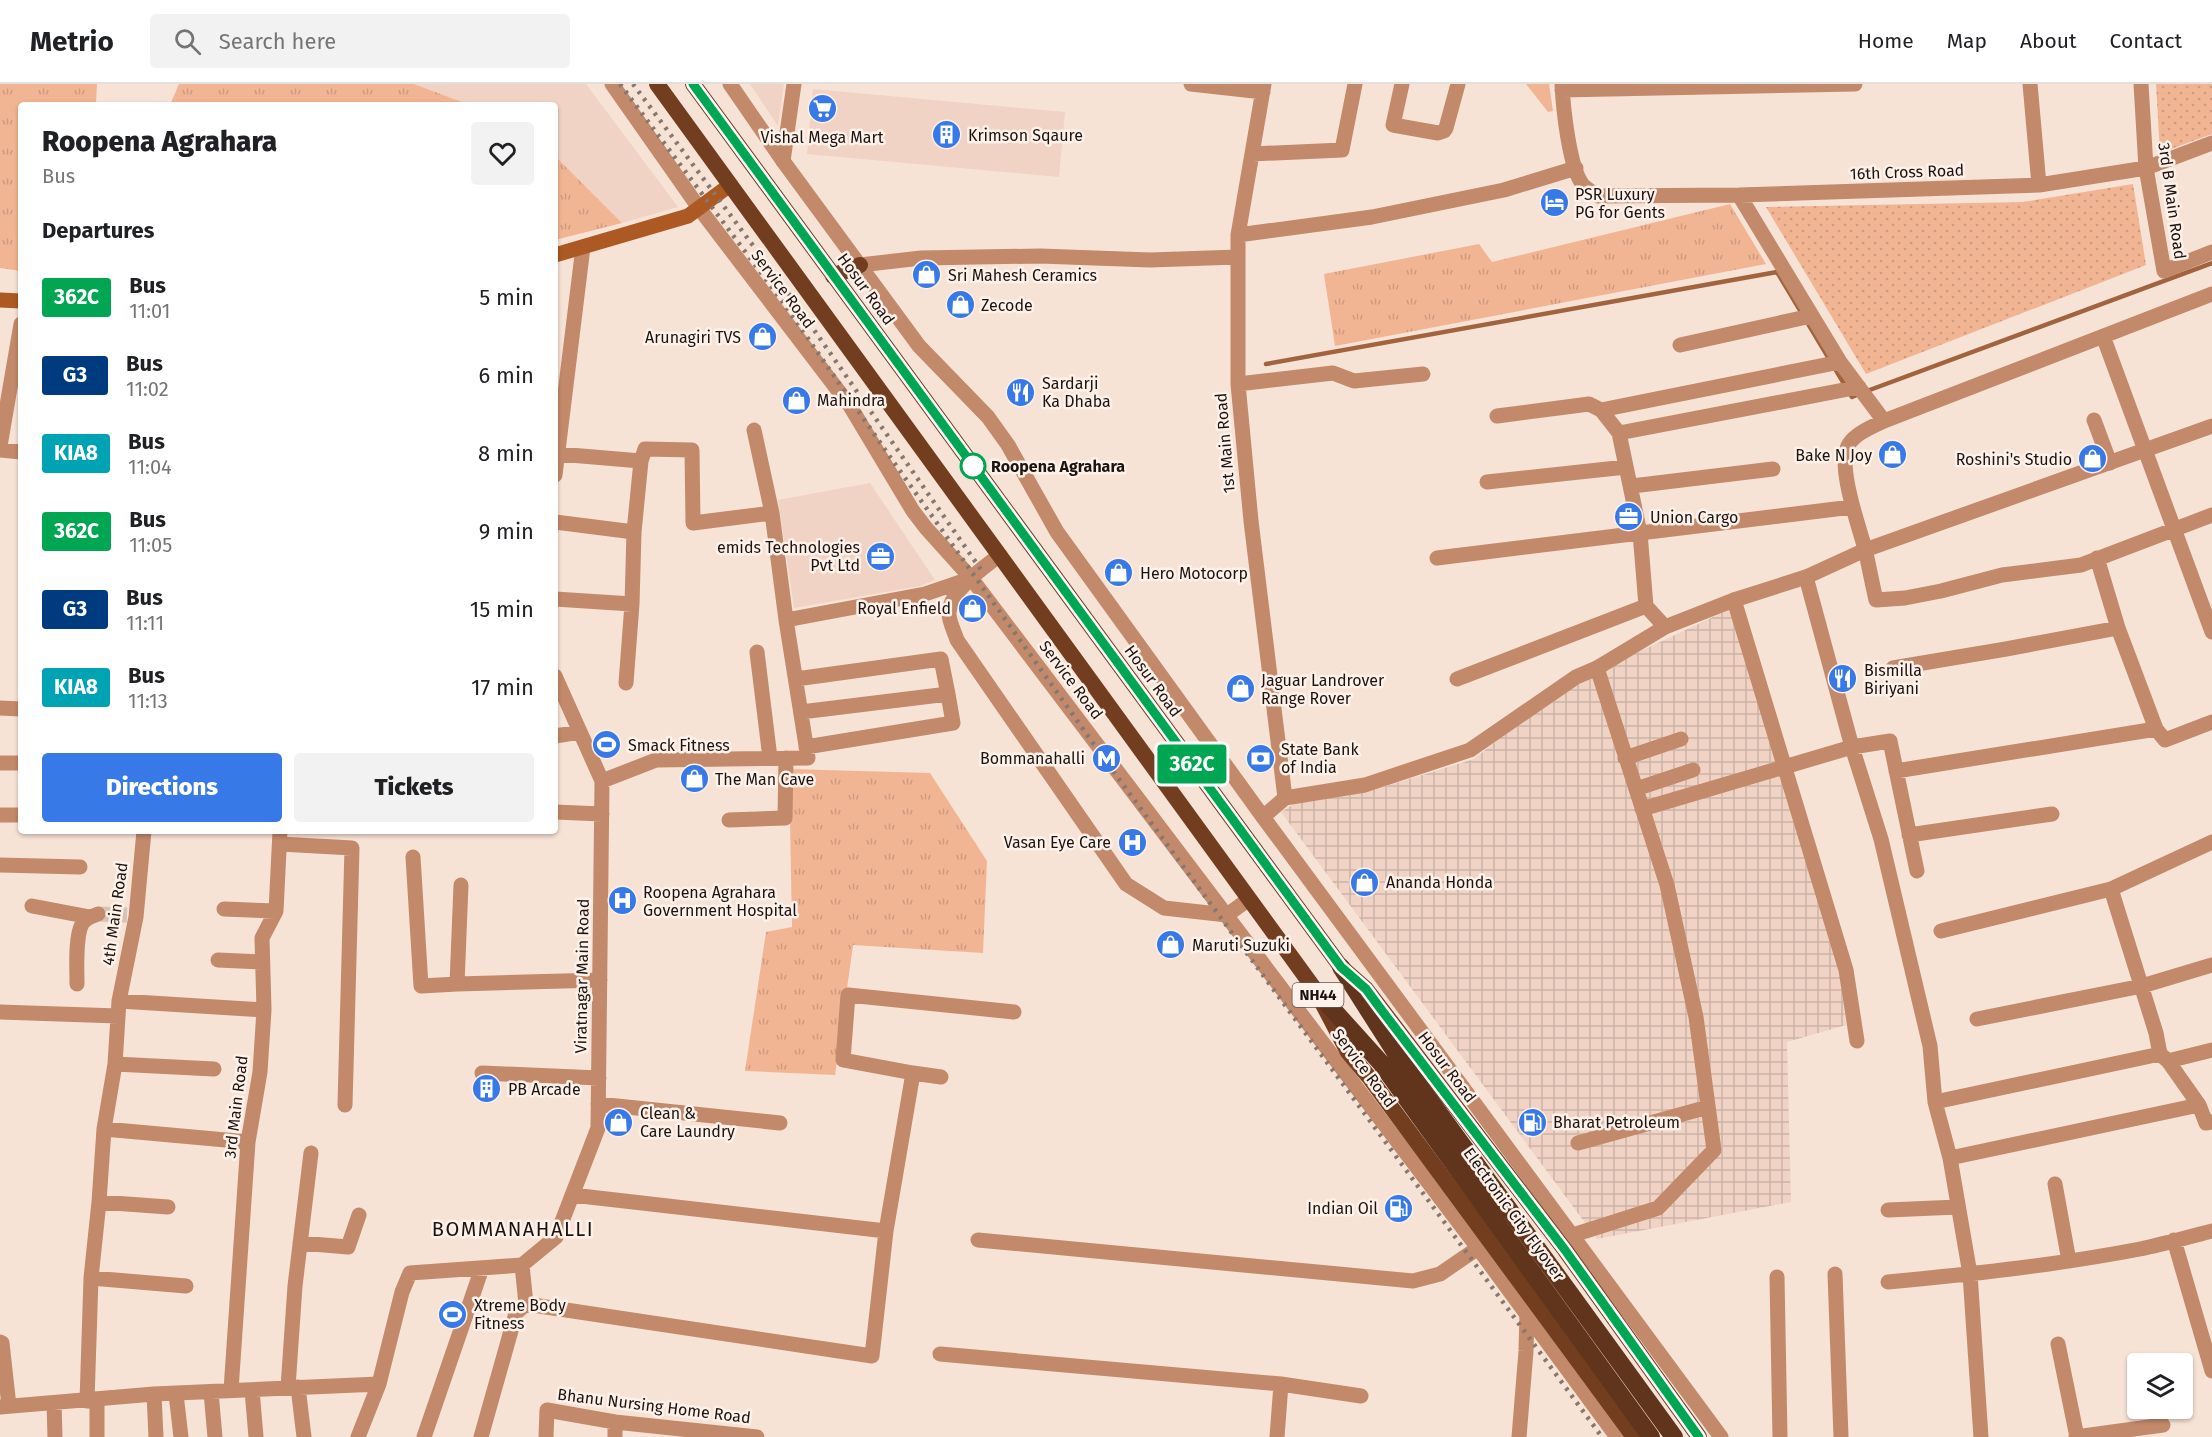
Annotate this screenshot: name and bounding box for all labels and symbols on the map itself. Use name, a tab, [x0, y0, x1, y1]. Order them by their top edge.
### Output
supermarket icon: Vishal Mega Mart	[806, 93, 838, 125]
building icon: Krimson Sqaure	[931, 119, 963, 151]
place label: Krimson Sqaure	[968, 126, 1083, 145]
place label: Vishal Mega Mart	[761, 128, 884, 147]
street label: 3rd B Main Road	[2154, 141, 2190, 261]
street label: 16th Cross Road	[1849, 161, 1965, 183]
place label: PSR Luxury PG for Gents	[1575, 185, 1665, 222]
hotel icon: PSR Luxury PG for Gents	[1538, 187, 1570, 219]
street label: Service Road	[747, 246, 819, 332]
street label: Hosur Road	[834, 249, 898, 329]
shop icon: Sri Mahesh Ceramics	[911, 259, 943, 291]
place label: Sri Mahesh Ceramics	[948, 266, 1097, 285]
shop icon: Zecode	[944, 289, 976, 321]
place label: Zecode	[981, 296, 1033, 315]
shop icon: Arunagiri TVS	[746, 321, 778, 353]
place label: Arunagiri TVS	[645, 328, 741, 347]
place label: Sardarji Ka Dhaba	[1042, 374, 1111, 411]
restaurant icon: Sardarji Ka Dhaba	[1005, 376, 1037, 408]
shop icon: Mahindra	[780, 384, 812, 416]
place label: Mahindra	[817, 391, 885, 410]
street label: 1st Main Road	[1211, 392, 1239, 494]
shop icon: Bake N Joy	[1877, 439, 1909, 471]
shop icon: Roshini's Studio	[2077, 443, 2109, 475]
place label: Bake N Joy	[1795, 446, 1872, 465]
place label: Roshini's Studio	[1956, 450, 2072, 469]
marker: Roopena Agrahara	[960, 453, 986, 479]
place label: Roopena Agrahara	[991, 457, 1125, 476]
office icon: Union Cargo	[1613, 501, 1645, 533]
place label: Union Cargo	[1650, 508, 1738, 527]
place label: emids Technologies Pvt Ltd	[717, 538, 860, 575]
office icon: emids Technologies Pvt Ltd	[865, 540, 897, 572]
shop icon: Hero Motocorp	[1103, 557, 1135, 589]
place label: Hero Motocorp	[1140, 564, 1248, 583]
shop icon: Royal Enfield	[956, 592, 988, 624]
place label: Royal Enfield	[857, 599, 951, 618]
street label: Service Road	[1035, 637, 1107, 723]
street label: Hosur Road	[1121, 641, 1185, 721]
place label: Bismilla Biriyani	[1864, 661, 1922, 698]
restaurant icon: Bismilla Biriyani	[1827, 663, 1859, 695]
place label: Jaguar Landrover Range Rover	[1261, 671, 1385, 708]
shop icon: Jaguar Landrover Range Rover	[1224, 673, 1256, 705]
sports icon: Smack Fitness	[591, 729, 623, 761]
place label: Smack Fitness	[628, 736, 730, 755]
place label: State Bank of India	[1281, 740, 1359, 777]
metro station icon: Bommanahalli	[1090, 742, 1122, 774]
bank icon: State Bank of India	[1244, 742, 1276, 774]
line badge: 362C	[1150, 744, 1234, 784]
place label: Bommanahalli	[980, 749, 1085, 768]
shop icon: The Man Cave	[678, 763, 710, 795]
place label: The Man Cave	[715, 770, 814, 789]
hospital icon: Vasan Eye Care	[1116, 826, 1148, 858]
place label: Vasan Eye Care	[1004, 833, 1111, 852]
street label: 4th Main Road	[98, 861, 132, 967]
shop icon: Ananda Honda	[1349, 866, 1381, 898]
place label: Ananda Honda	[1386, 873, 1493, 892]
place label: Roopena Agrahara Government Hospital	[643, 883, 797, 920]
hospital icon: Roopena Agrahara Government Hospital	[606, 885, 638, 917]
street label: Viratnagar Main Road	[571, 898, 593, 1054]
shop icon: Maruti Suzuki	[1155, 929, 1187, 961]
place label: Maruti Suzuki	[1192, 936, 1290, 955]
road number: NH44	[1292, 983, 1344, 1007]
street label: Service Road	[1328, 1025, 1400, 1111]
street label: Hosur Road	[1414, 1028, 1480, 1106]
street label: 3rd Main Road	[220, 1054, 252, 1160]
building icon: PB Arcade	[471, 1073, 503, 1105]
place label: PB Arcade	[508, 1080, 581, 1099]
place label: Clean & Care Laundry	[640, 1104, 735, 1141]
shop icon: Clean & Care Laundry	[603, 1106, 635, 1138]
fuel station icon: Bharat Petroleum	[1516, 1106, 1548, 1138]
place label: Bharat Petroleum	[1553, 1113, 1680, 1132]
street label: Electronic City Flyover	[1459, 1144, 1569, 1285]
fuel station icon: Indian Oil	[1383, 1192, 1415, 1224]
place label: Indian Oil	[1307, 1199, 1378, 1218]
district label: BOMMANAHALLI	[432, 1217, 594, 1241]
place label: Xtreme Body Fitness	[474, 1296, 566, 1333]
sports icon: Xtreme Body Fitness	[437, 1298, 469, 1330]
street label: Bhanu Nursing Home Road	[556, 1385, 752, 1427]

